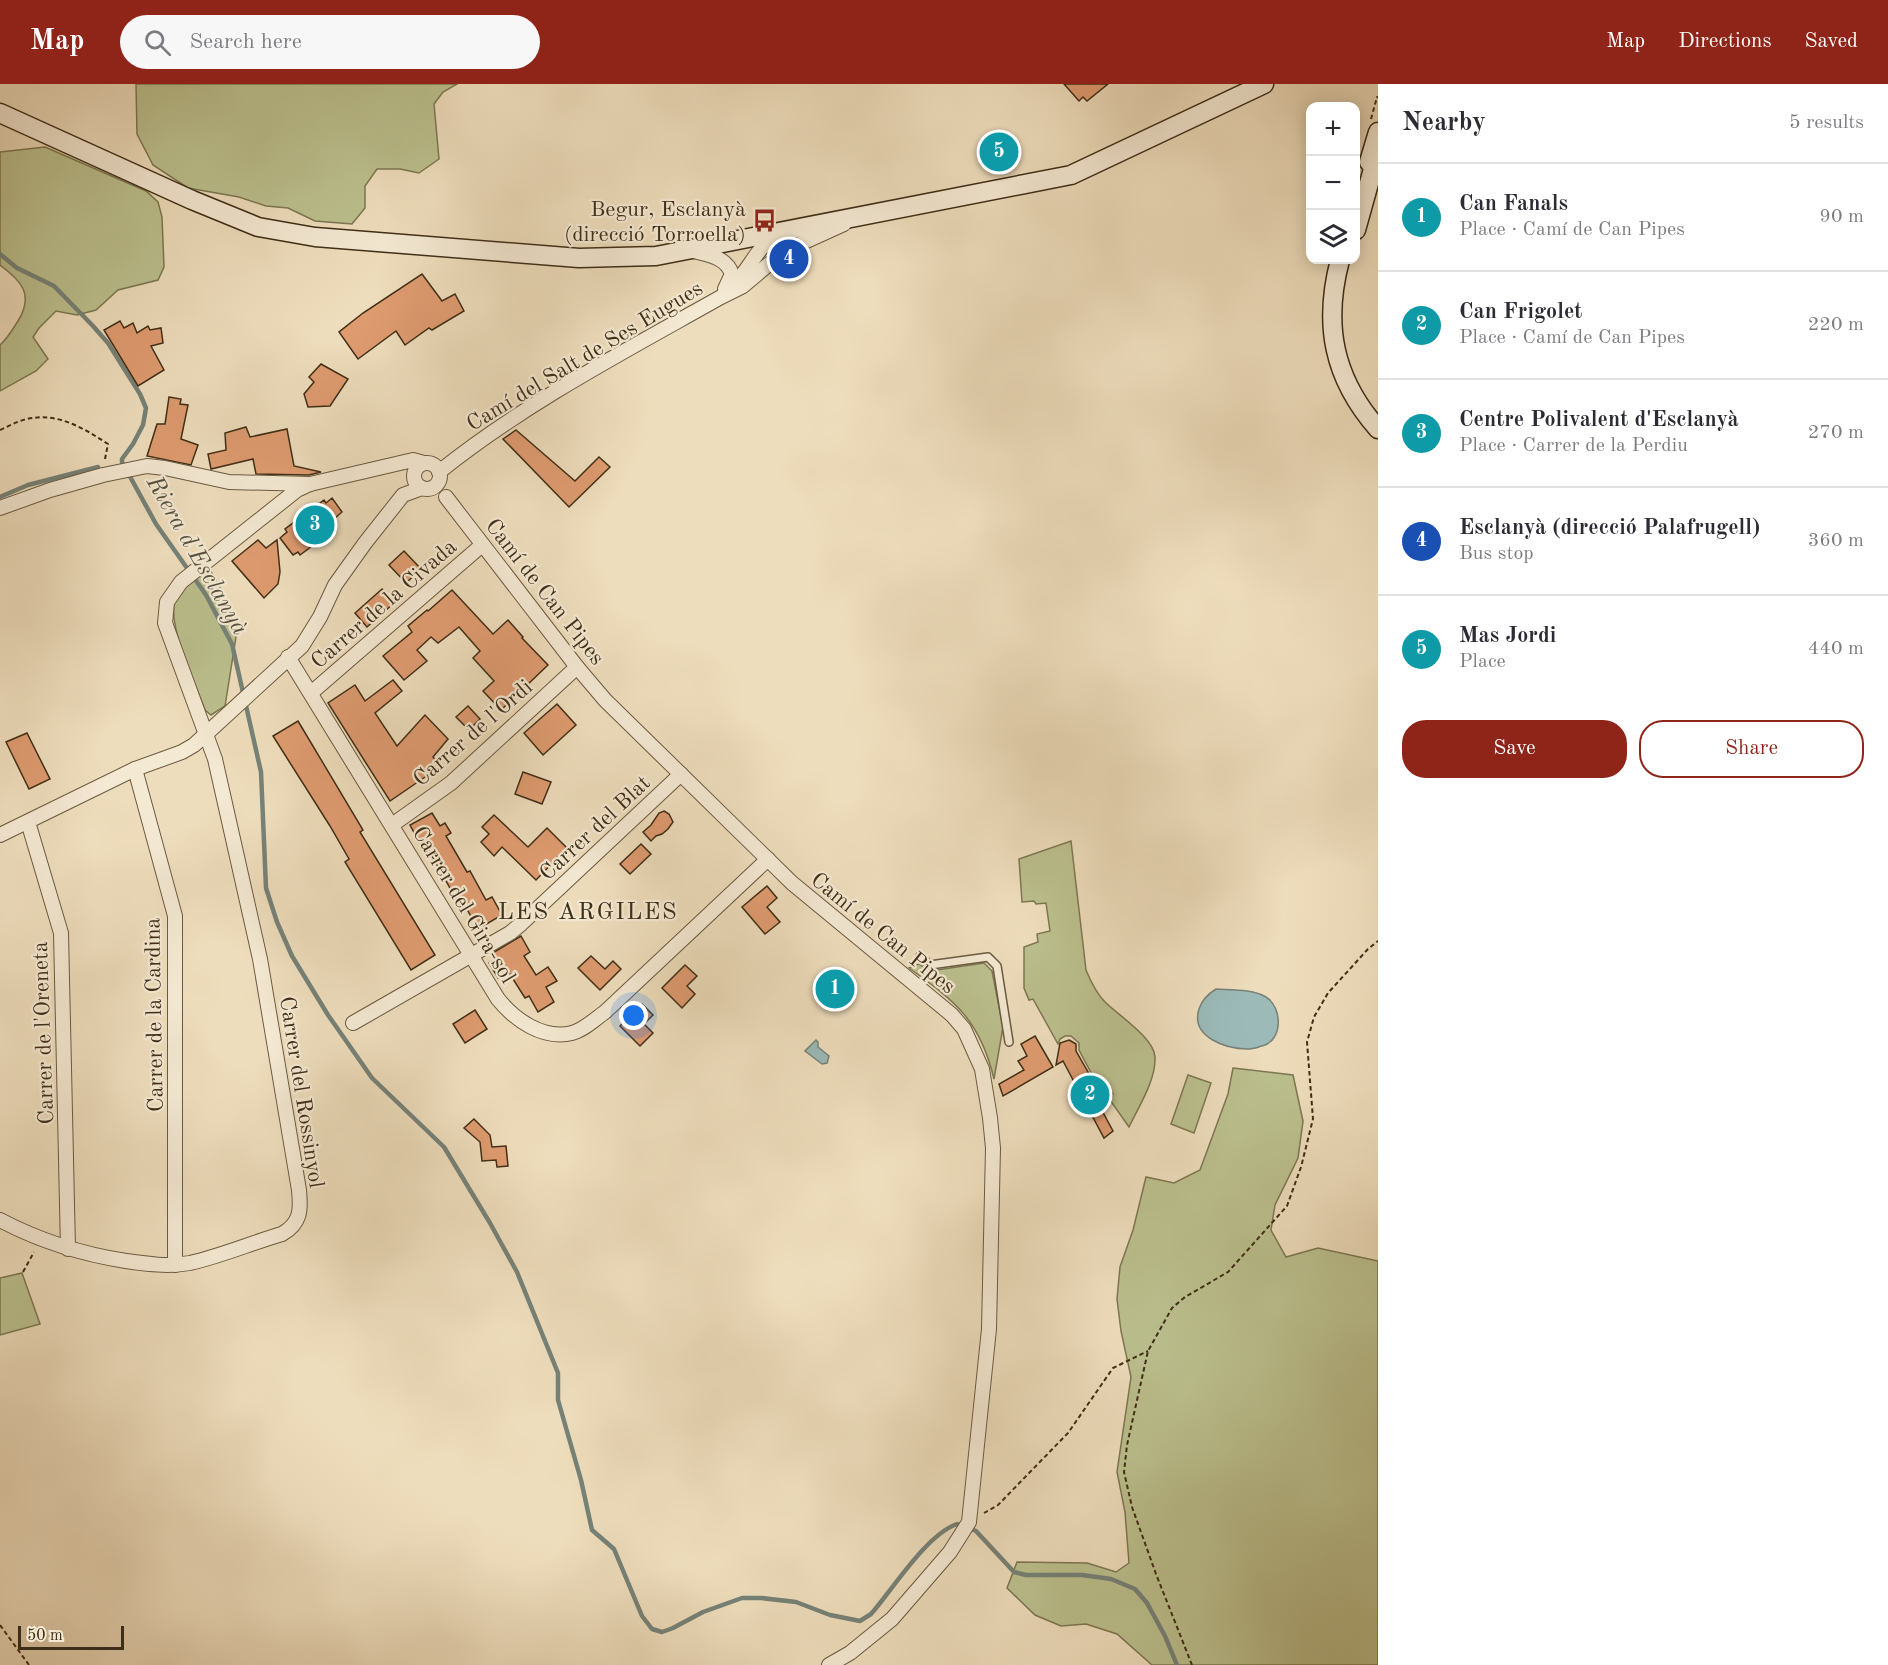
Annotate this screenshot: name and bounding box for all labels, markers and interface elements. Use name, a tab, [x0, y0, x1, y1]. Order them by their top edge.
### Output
search box	[120, 15, 540, 69]
icon: search	[141, 26, 174, 59]
text: Map	[30, 28, 84, 56]
text: Search here	[189, 31, 302, 53]
text: Map	[1606, 31, 1645, 52]
text: Directions	[1678, 31, 1772, 52]
text: Saved	[1805, 31, 1858, 52]
map controls	[1306, 102, 1360, 264]
button: +	[1306, 102, 1360, 156]
text: Nearby	[1402, 110, 1486, 136]
text: 5 results	[1789, 113, 1864, 133]
pin: 5	[980, 130, 1018, 174]
button: −	[1306, 156, 1360, 210]
text: Can Fanals	[1459, 193, 1568, 215]
place label: Begur, Esclanyà (direcció Torroella)	[564, 199, 746, 246]
text: 1	[1416, 207, 1427, 227]
text: 90 m	[1819, 207, 1864, 227]
bus stop icon: Begur, Esclanyà (direcció Torroella)	[751, 208, 777, 234]
button: layers	[1306, 210, 1360, 264]
text: Place · Camí de Can Pipes	[1459, 220, 1685, 240]
pin: 4	[770, 236, 808, 282]
street label: Camí del Salt de Ses Eugues	[463, 278, 707, 436]
text: Can Frigolet	[1459, 301, 1582, 323]
text: 2	[1416, 315, 1427, 335]
text: 220 m	[1808, 315, 1864, 335]
text: Place · Camí de Can Pipes	[1459, 328, 1685, 348]
text: Centre Polivalent d'Esclanyà	[1459, 409, 1739, 431]
text: 3	[1416, 423, 1427, 443]
text: 270 m	[1808, 423, 1864, 443]
text: Place · Carrer de la Perdiu	[1459, 436, 1688, 456]
water label: Riera d'Esclanyà	[141, 472, 252, 640]
pin: 3	[296, 502, 334, 548]
street label: Camí de Can Pipes	[481, 515, 608, 669]
text: Esclanyà (direcció Palafrugell)	[1459, 517, 1760, 539]
text: 4	[1416, 531, 1427, 551]
text: 360 m	[1808, 531, 1864, 551]
street label: Carrer de la Civada	[307, 536, 461, 673]
text: Bus stop	[1459, 544, 1534, 564]
text: Mas Jordi	[1459, 625, 1556, 647]
text: 5	[1416, 639, 1427, 659]
text: 440 m	[1808, 639, 1864, 659]
text: Place	[1459, 652, 1506, 672]
street label: Carrer de l'Ordi	[410, 676, 537, 791]
button: Save	[1402, 720, 1627, 778]
button: Share	[1639, 720, 1864, 778]
street label: Carrer del Blat	[536, 772, 655, 885]
street label: Carrer del Gira-sol	[408, 823, 519, 987]
street label: Camí de Can Pipes	[806, 869, 959, 998]
district label: LES ARGILES	[498, 901, 678, 925]
street label: Carrer de la Cardina	[142, 917, 168, 1112]
street label: Carrer de l'Oreneta	[30, 941, 58, 1125]
pin: 1	[816, 966, 854, 1012]
street label: Carrer del Rossinyol	[275, 995, 327, 1190]
your location	[619, 1001, 648, 1030]
pin: 2	[1070, 1072, 1110, 1118]
scale bar	[18, 1623, 124, 1650]
text: 50 m	[27, 1628, 63, 1644]

